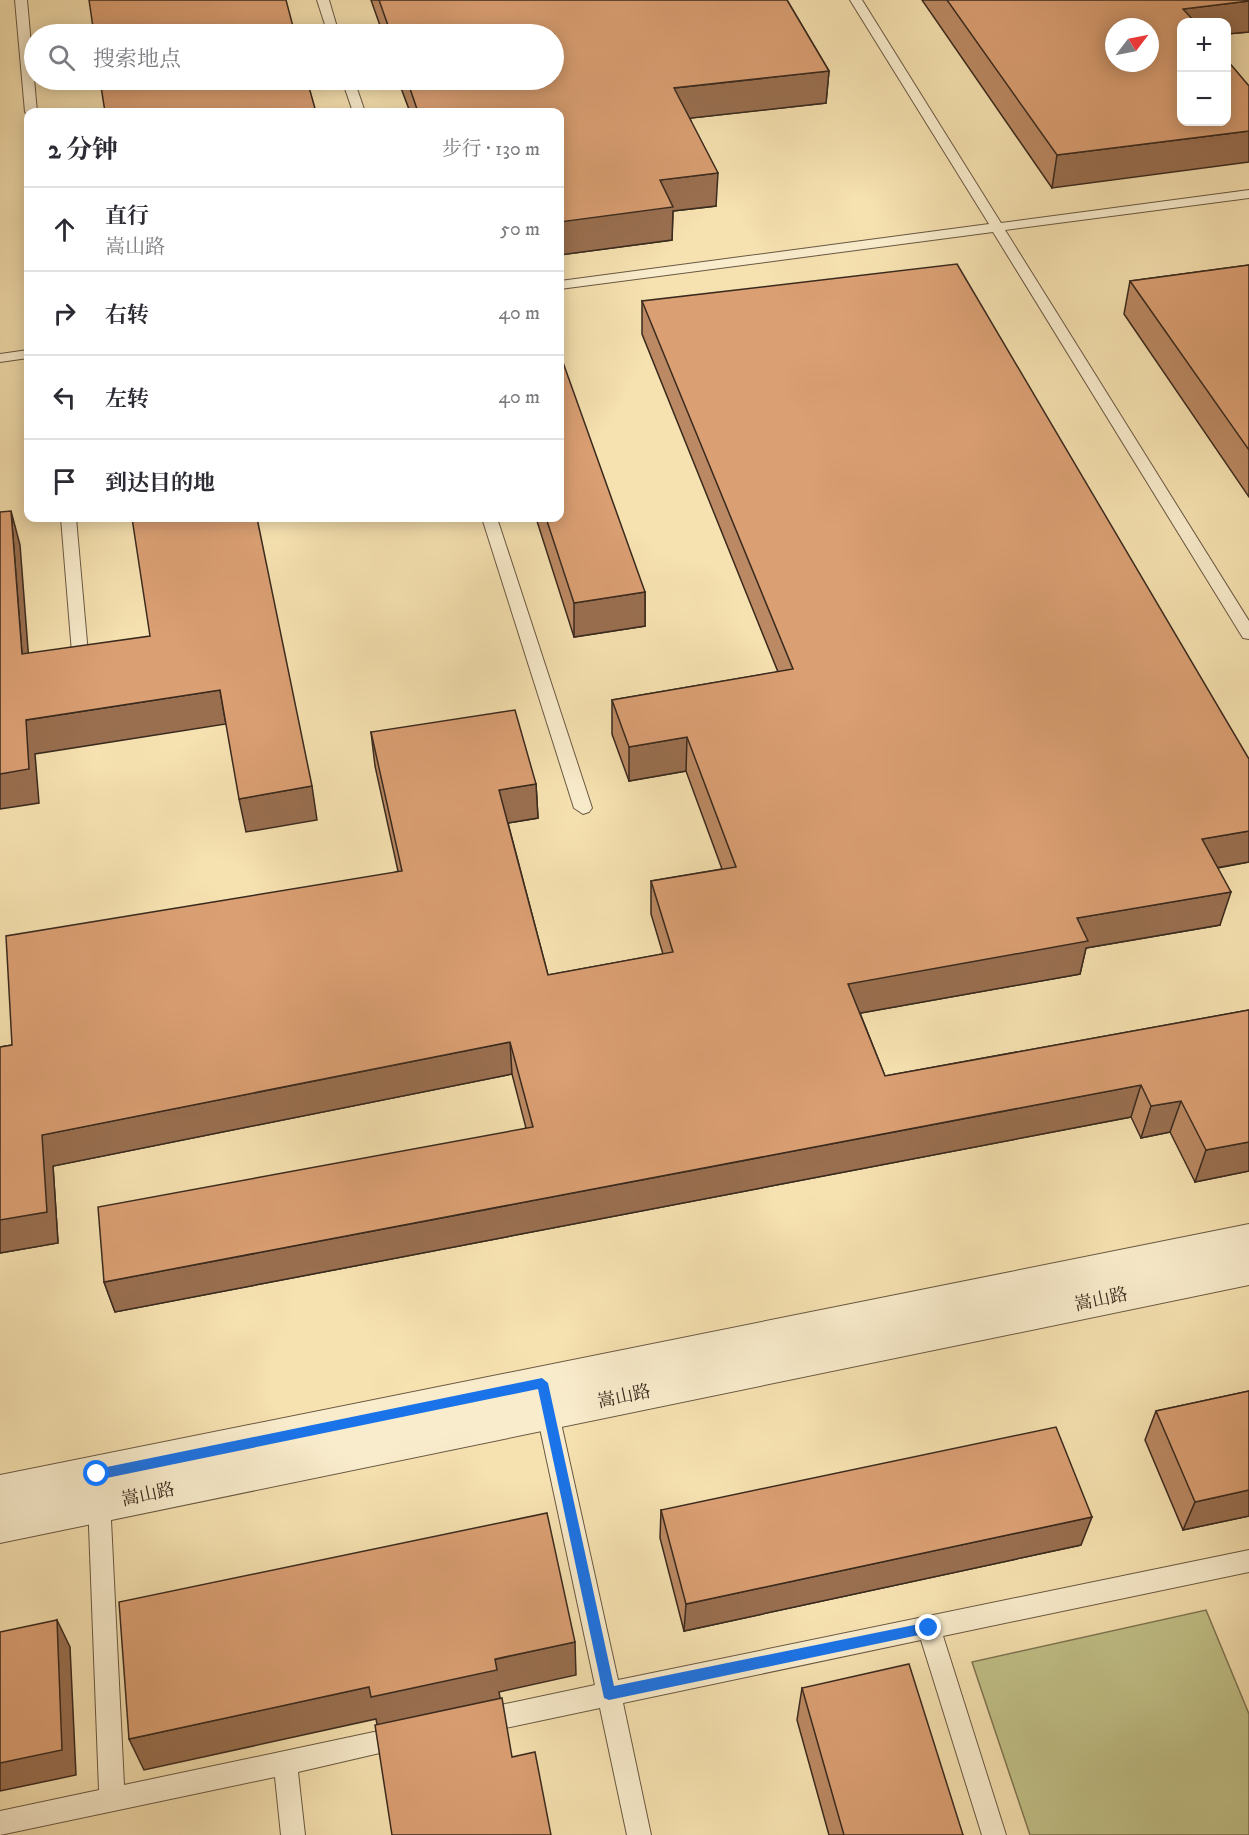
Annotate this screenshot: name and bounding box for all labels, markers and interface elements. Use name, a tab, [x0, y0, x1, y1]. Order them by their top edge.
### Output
north arrow	[1105, 18, 1159, 72]
map controls	[1177, 18, 1231, 126]
button: +	[1177, 18, 1231, 72]
search box	[24, 24, 564, 90]
icon: search	[45, 41, 78, 74]
text: 搜索地点	[93, 46, 181, 73]
button: −	[1177, 72, 1231, 126]
text: 2 分钟	[48, 134, 118, 167]
text: 步行 · 130 m	[442, 137, 540, 162]
text: 直行	[105, 203, 149, 230]
icon: ahead	[48, 213, 81, 246]
text: 50 m	[500, 217, 540, 242]
text: 嵩山路	[105, 235, 165, 260]
icon: right	[48, 297, 81, 330]
text: 40 m	[498, 301, 540, 326]
text: 右转	[105, 302, 149, 329]
icon: left	[48, 381, 81, 414]
text: 40 m	[498, 385, 540, 410]
text: 左转	[105, 386, 149, 413]
icon: arrive	[48, 465, 81, 498]
text: 到达目的地	[105, 470, 215, 497]
street label: 嵩山路	[1073, 1284, 1130, 1316]
street label: 嵩山路	[596, 1381, 653, 1413]
route start	[83, 1460, 109, 1486]
street label: 嵩山路	[120, 1479, 177, 1511]
route end	[915, 1614, 941, 1640]

